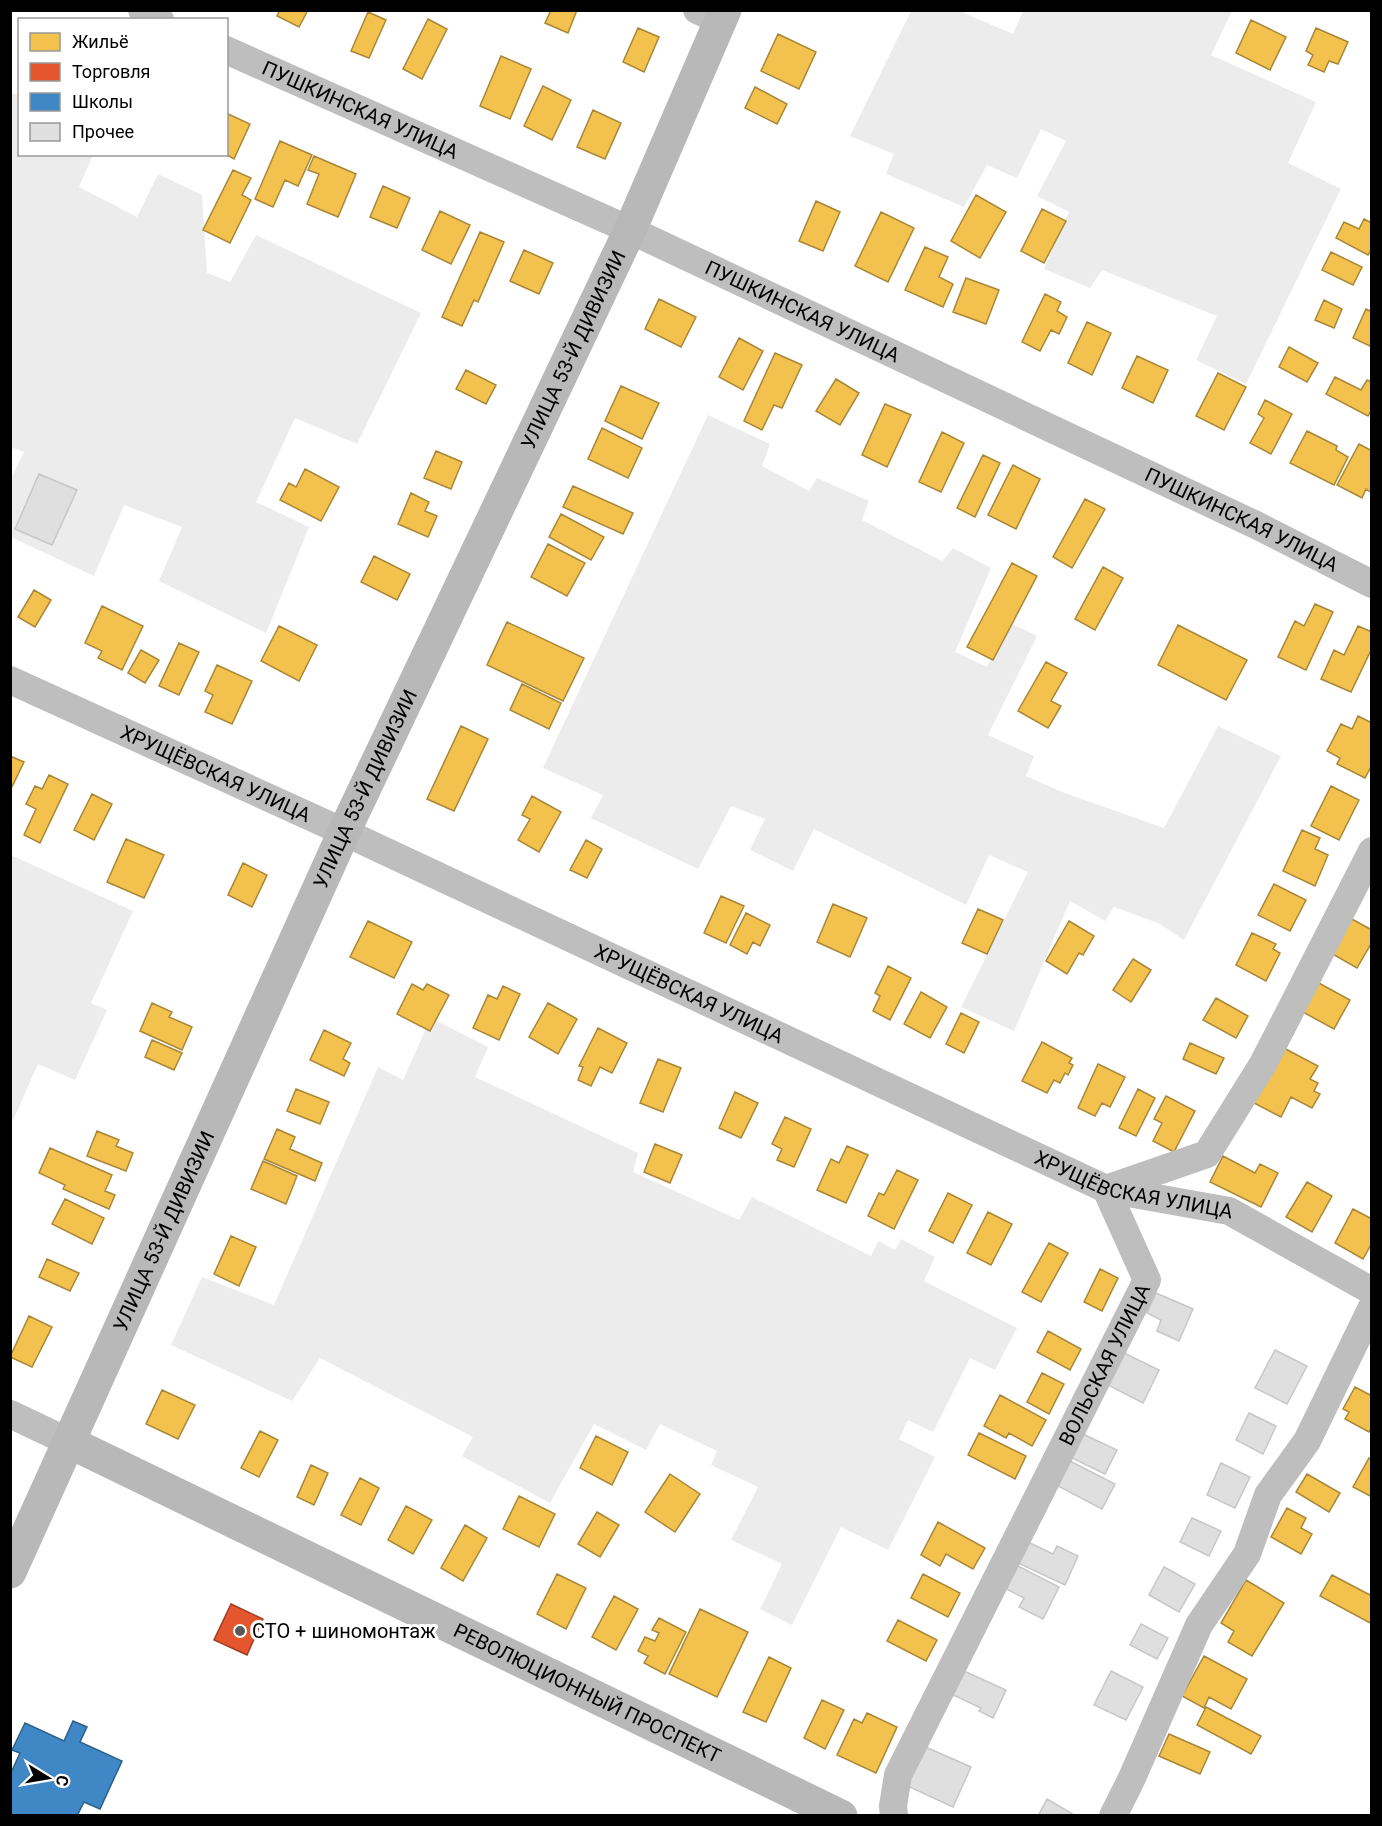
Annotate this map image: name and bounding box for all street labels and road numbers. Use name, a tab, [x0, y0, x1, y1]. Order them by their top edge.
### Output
street label: ПУШКИНСКАЯ УЛИЦА	[259, 56, 462, 164]
street label: УЛИЦА 53-Й ДИВИЗИИ	[516, 246, 631, 453]
street label: ПУШКИНСКАЯ УЛИЦА	[701, 255, 904, 367]
street label: ПУШКИНСКАЯ УЛИЦА	[1141, 462, 1342, 577]
street label: УЛИЦА 53-Й ДИВИЗИИ	[308, 685, 422, 892]
street label: ХРУЩЁВСКАЯ УЛИЦА	[117, 720, 314, 827]
street label: ХРУЩЁВСКАЯ УЛИЦА	[591, 939, 787, 1048]
street label: УЛИЦА 53-Й ДИВИЗИИ	[108, 1127, 219, 1335]
street label: ХРУЩЁВСКАЯ УЛИЦА	[1031, 1145, 1235, 1223]
street label: ВОЛЬСКАЯ УЛИЦА	[1054, 1280, 1155, 1449]
street label: РЕВОЛЮЦИОННЫЙ ПРОСПЕКТ	[450, 1618, 725, 1768]

